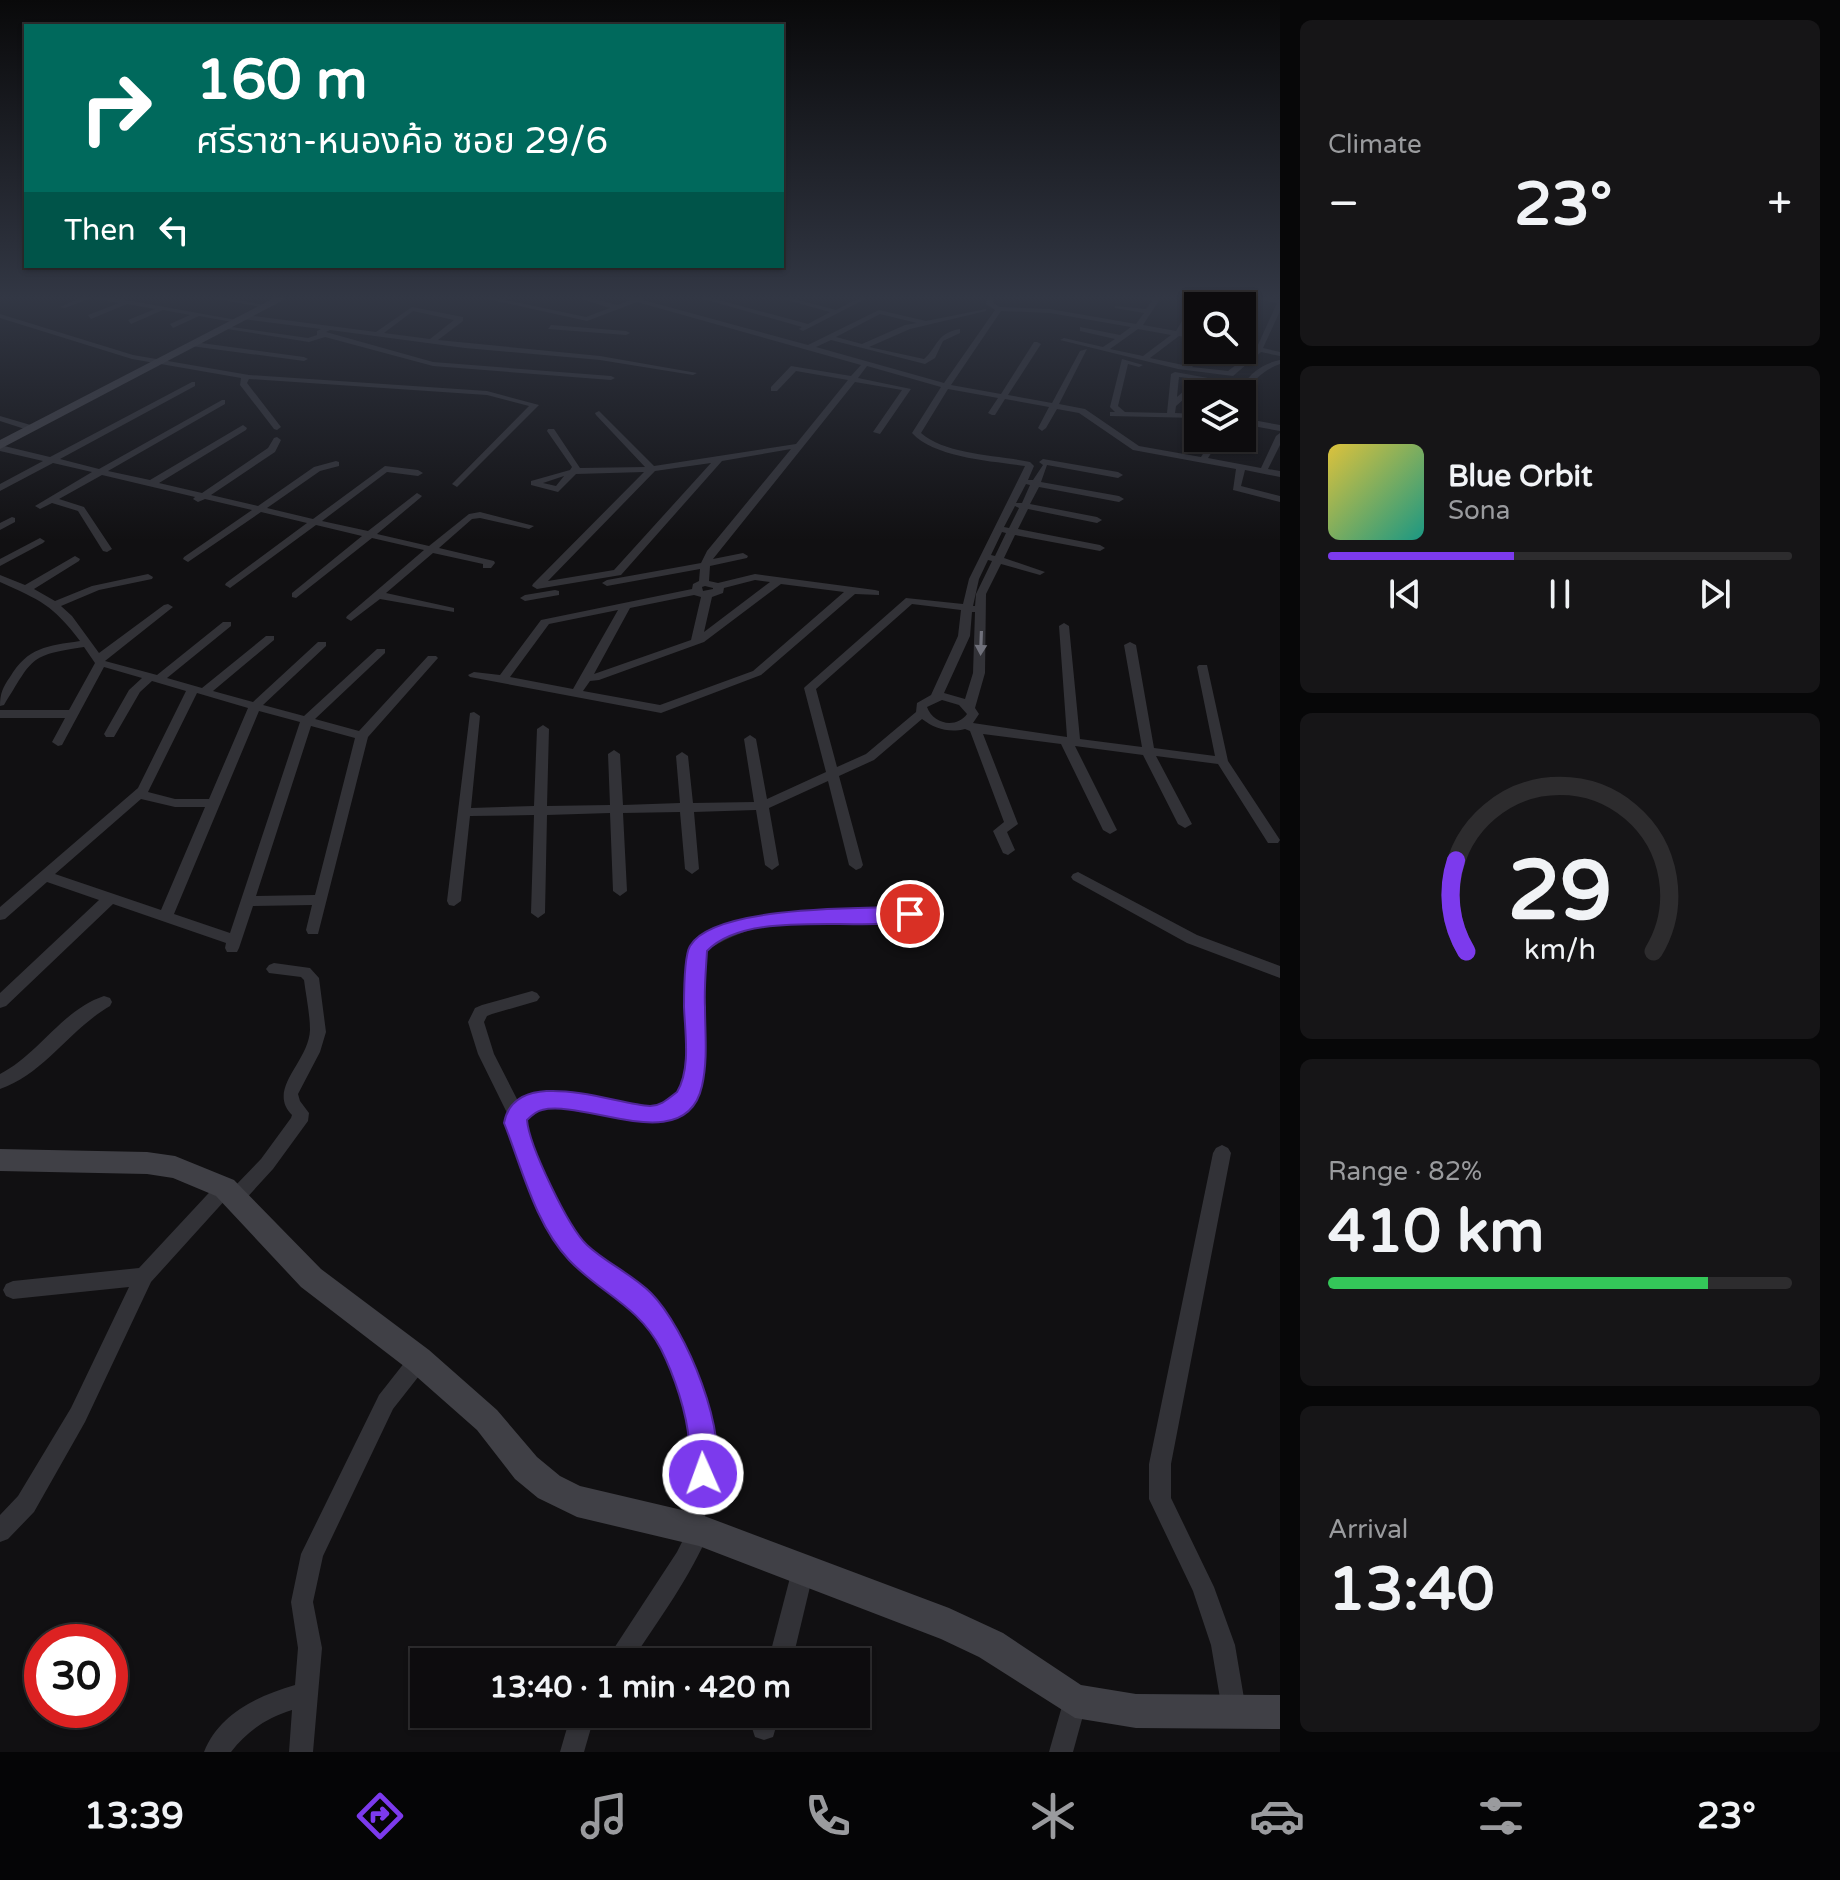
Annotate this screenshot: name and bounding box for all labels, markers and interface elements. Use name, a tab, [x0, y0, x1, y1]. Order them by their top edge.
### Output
text: 160 m	[196, 47, 367, 114]
icon: right	[64, 56, 168, 160]
text: ศรีราชา-หนองค้อ ซอย 29/6	[196, 120, 608, 163]
text: Climate	[1328, 129, 1422, 160]
text: 23°	[1514, 169, 1612, 241]
text: −	[1328, 178, 1359, 231]
text: +	[1767, 178, 1792, 231]
icon: left	[152, 208, 196, 252]
text: Then	[64, 212, 136, 249]
map controls	[1184, 292, 1256, 452]
button: search	[1184, 292, 1256, 364]
button: layers	[1184, 380, 1256, 452]
text: Blue Orbit	[1448, 458, 1593, 495]
text: Sona	[1448, 495, 1510, 526]
icon: previous	[1383, 572, 1427, 616]
icon: pause	[1538, 572, 1582, 616]
icon: next	[1693, 572, 1737, 616]
one-way arrow	[974, 631, 987, 656]
text: 29	[1508, 842, 1612, 942]
pin	[876, 880, 944, 948]
icon: arrive	[888, 892, 932, 936]
text: km/h	[1524, 933, 1596, 967]
text: Range · 82%	[1328, 1156, 1482, 1187]
text: 410 km	[1328, 1196, 1544, 1268]
position arrow	[661, 1432, 745, 1516]
text: Arrival	[1328, 1514, 1408, 1545]
text: 13:40	[1328, 1554, 1494, 1626]
speed limit sign: 30	[24, 1624, 128, 1728]
text: 13:40 · 1 min · 420 m	[489, 1669, 791, 1706]
icon: directions	[352, 1788, 408, 1844]
icon: music	[576, 1788, 632, 1844]
icon: phone	[800, 1788, 856, 1844]
icon: climate	[1025, 1788, 1081, 1844]
icon: car	[1249, 1788, 1305, 1844]
icon: filters	[1473, 1788, 1529, 1844]
text: 13:39	[84, 1795, 184, 1838]
text: 23°	[1697, 1795, 1756, 1838]

